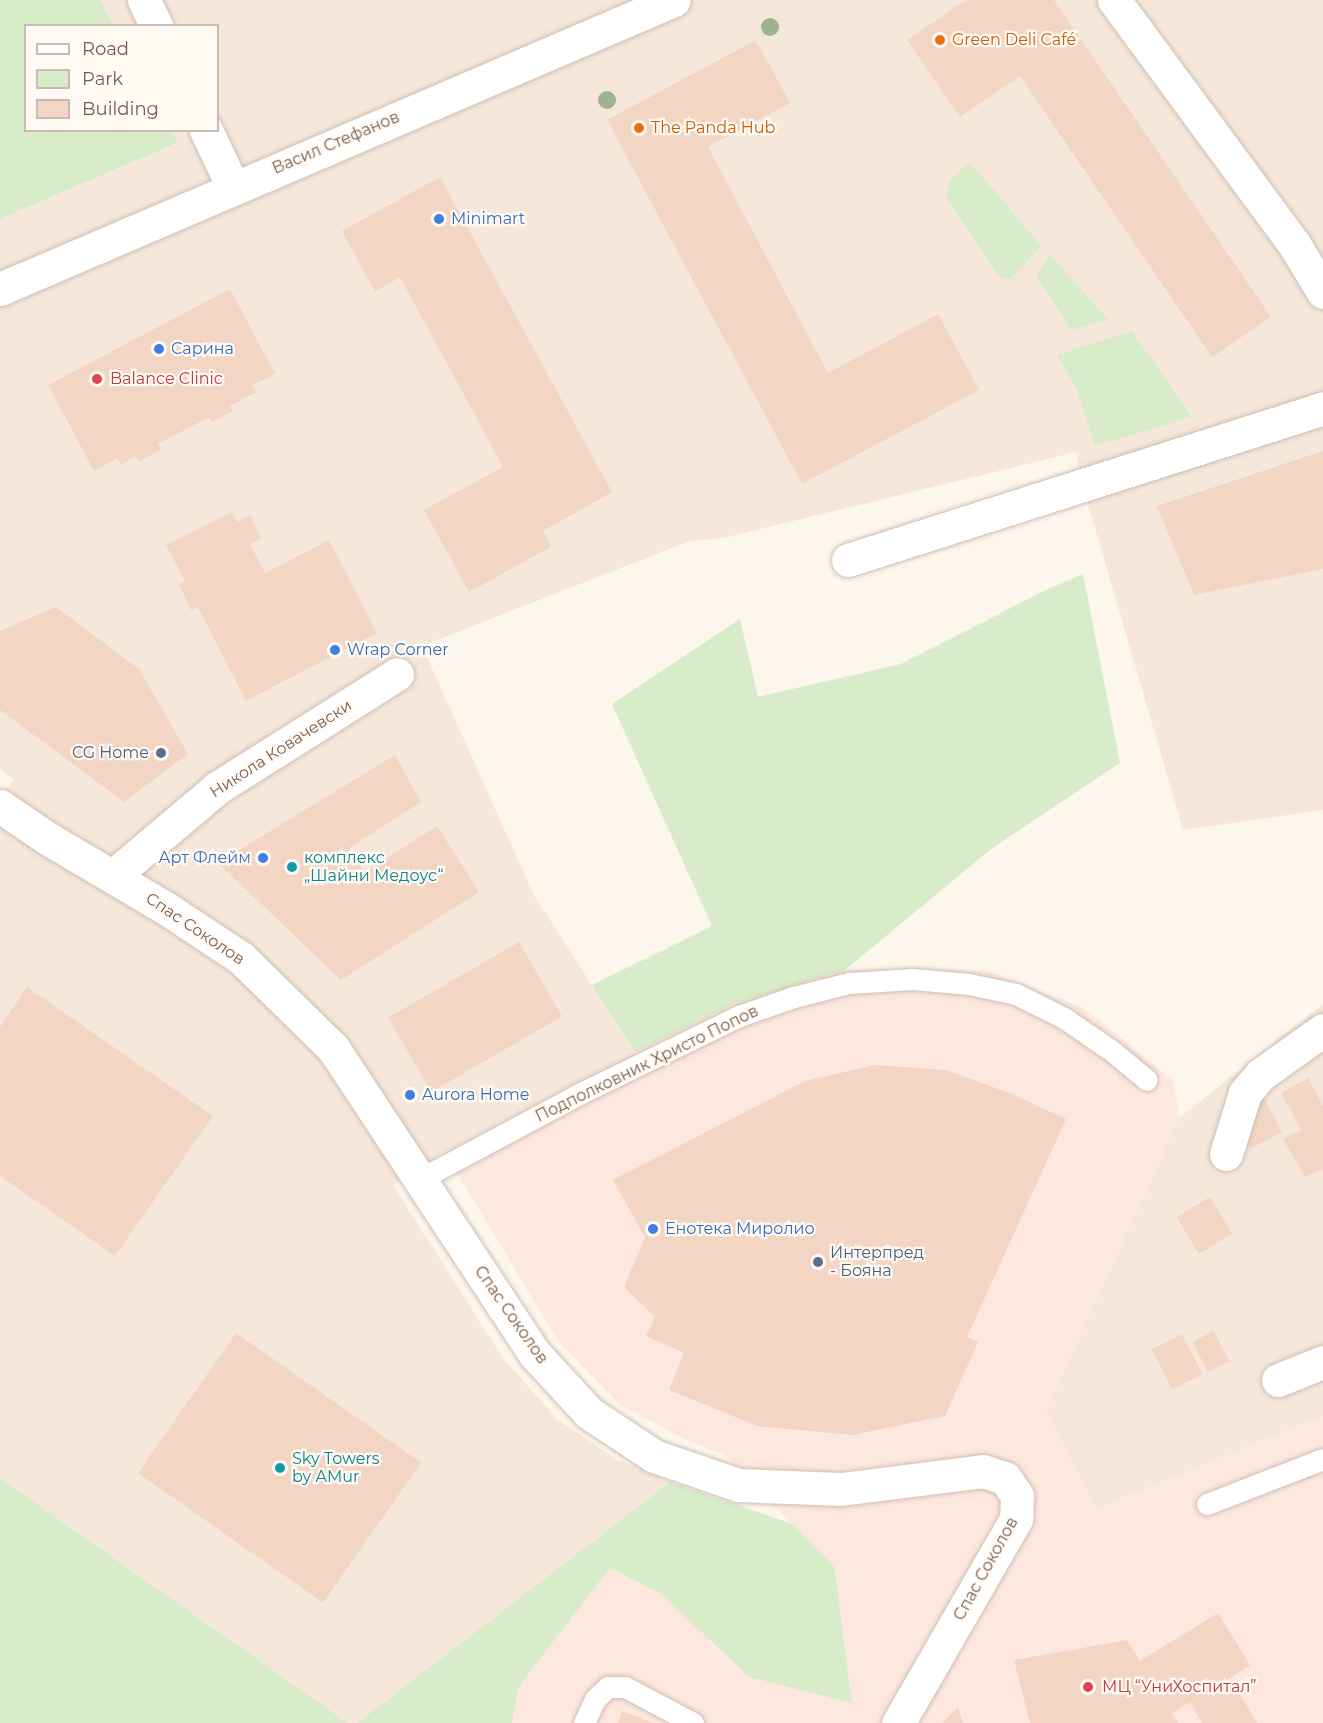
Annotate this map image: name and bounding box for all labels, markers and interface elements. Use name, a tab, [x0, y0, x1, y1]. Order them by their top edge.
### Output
legend	[24, 24, 219, 132]
place label: Green Deli Café	[952, 30, 1076, 50]
marker: Green Deli Café	[933, 33, 947, 47]
text: Road	[82, 38, 129, 60]
text: Park	[82, 68, 123, 90]
text: Building	[82, 98, 159, 120]
street label: Васил Стефанов	[269, 108, 403, 178]
place label: The Panda Hub	[651, 118, 775, 138]
marker: The Panda Hub	[632, 121, 646, 135]
place label: Minimart	[451, 209, 525, 229]
marker: Minimart	[432, 212, 446, 226]
place label: Сарина	[171, 339, 234, 359]
marker: Сарина	[152, 342, 166, 356]
place label: Balance Clinic	[110, 369, 223, 389]
marker: Balance Clinic	[88, 370, 106, 388]
place label: Wrap Corner	[347, 640, 449, 660]
marker: Wrap Corner	[328, 643, 342, 657]
street label: Никола Ковачевски	[206, 696, 356, 802]
place label: CG Home	[72, 743, 149, 763]
marker: CG Home	[154, 746, 168, 760]
place label: Арт Флейм	[159, 848, 251, 868]
place label: комплекс „Шайни Медоус“	[304, 848, 444, 886]
marker: Арт Флейм	[256, 851, 270, 865]
marker: комплекс „Шайни Медоус“	[285, 860, 299, 874]
street label: Спас Соколов	[142, 889, 248, 969]
street label: Подполковник Христо Попов	[532, 1002, 762, 1126]
place label: Aurora Home	[422, 1085, 529, 1105]
marker: Aurora Home	[403, 1088, 417, 1102]
place label: Енотека Миролио	[665, 1219, 815, 1239]
marker: Енотека Миролио	[646, 1222, 660, 1236]
place label: Интерпред - Бояна	[830, 1243, 924, 1281]
marker: Интерпред - Бояна	[811, 1255, 825, 1269]
street label: Спас Соколов	[470, 1262, 552, 1368]
place label: Sky Towers by AMur	[292, 1449, 380, 1487]
marker: Sky Towers by AMur	[273, 1461, 287, 1475]
street label: Спас Соколов	[950, 1514, 1022, 1624]
place label: МЦ “УниХоспитал”	[1102, 1677, 1256, 1697]
marker: МЦ “УниХоспитал”	[1079, 1678, 1097, 1696]

